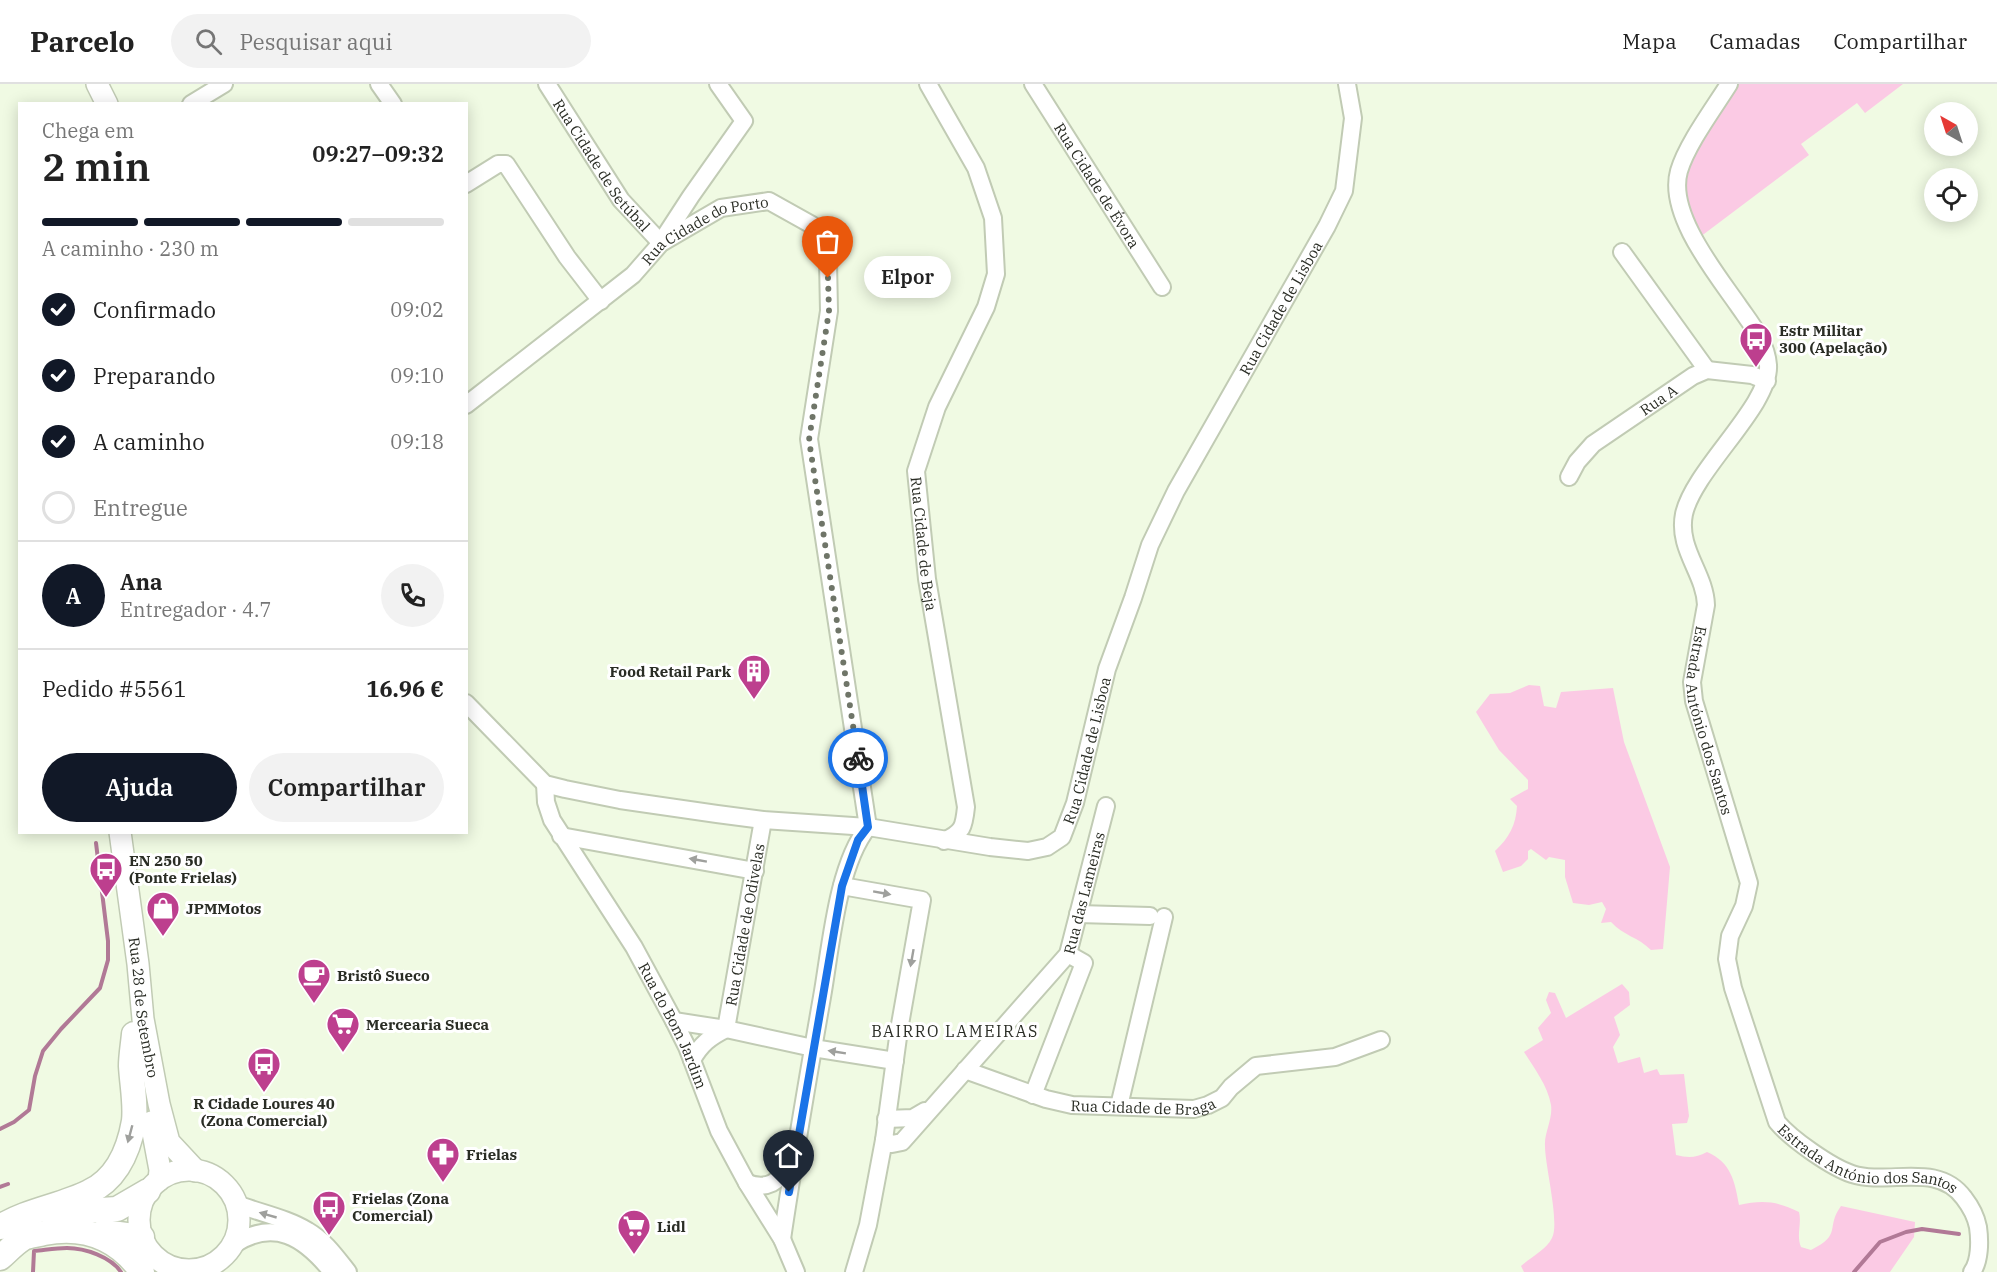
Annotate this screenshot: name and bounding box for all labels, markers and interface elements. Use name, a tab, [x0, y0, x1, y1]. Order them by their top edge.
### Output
search box	[171, 14, 591, 68]
text: Parcelo	[30, 23, 135, 60]
icon: search	[192, 25, 225, 58]
text: Pesquisar aqui	[240, 27, 392, 56]
text: Mapa	[1622, 27, 1677, 55]
text: Camadas	[1710, 27, 1800, 55]
text: Compartilhar	[1833, 27, 1967, 55]
street label: Rua Cidade de Setúbal	[549, 95, 655, 235]
north arrow	[1924, 102, 1978, 156]
map controls	[1924, 102, 1978, 222]
text: Chega em	[42, 117, 134, 144]
street label: Rua Cidade de Évora	[1050, 119, 1144, 252]
text: 09:27–09:32	[312, 139, 444, 168]
text: 2 min	[42, 141, 150, 192]
button: locate	[1924, 168, 1978, 222]
street label: Rua Cidade do Porto	[637, 192, 770, 268]
pin	[802, 216, 853, 278]
icon: bag	[811, 225, 844, 258]
text: A caminho · 230 m	[42, 235, 219, 262]
street label: Rua Cidade de Lisboa	[1235, 237, 1326, 378]
callout: Elpor	[864, 257, 951, 299]
text: Elpor	[881, 263, 934, 290]
icon: check	[42, 293, 75, 326]
text: Confirmado	[93, 295, 216, 324]
text: 09:02	[390, 296, 444, 323]
bus stop icon: Estr Militar 300 (Apelação)	[1738, 321, 1774, 368]
place label: Estr Militar 300 (Apelação)	[1779, 321, 1887, 357]
icon: check	[42, 359, 75, 392]
text: Preparando	[93, 361, 215, 390]
text: 09:10	[390, 362, 444, 389]
street label: Rua A	[1636, 380, 1681, 419]
icon: check	[42, 425, 75, 458]
text: A caminho	[93, 427, 205, 456]
text: 09:18	[390, 428, 444, 455]
street label: Rua Cidade de Beja	[907, 476, 942, 612]
text: Entregue	[93, 493, 188, 522]
button: phone	[381, 564, 444, 627]
text: Ana	[120, 567, 163, 596]
text: A	[66, 581, 81, 610]
text: Entregador · 4.7	[120, 596, 271, 623]
street label: Estrada António dos Santos	[1682, 625, 1737, 817]
building icon: Food Retail Park	[736, 653, 772, 700]
place label: Food Retail Park	[609, 662, 732, 681]
text: Pedido #5561	[42, 674, 187, 703]
text: 16.96 €	[366, 674, 444, 703]
street label: Rua Cidade de Lisboa	[1058, 675, 1114, 827]
courier	[828, 728, 888, 788]
icon: bike	[842, 742, 875, 775]
button: Ajuda	[42, 753, 237, 822]
button: Compartilhar	[249, 753, 444, 822]
street label: Rua das Lameiras	[1059, 830, 1108, 956]
street label: Rua Cidade de Odivelas	[721, 842, 768, 1007]
bus stop icon: EN 250 50 (Ponte Frielas)	[88, 851, 124, 898]
place label: EN 250 50 (Ponte Frielas)	[129, 851, 237, 887]
one-way arrow	[688, 856, 707, 865]
one-way arrow	[872, 889, 891, 898]
shop icon: JPMMotos	[145, 890, 181, 937]
place label: JPMMotos	[186, 899, 261, 918]
street label: Rua 28 de Setembro	[125, 936, 163, 1079]
one-way arrow	[907, 949, 916, 968]
cafe icon: Bristô Sueco	[296, 957, 332, 1004]
street label: Rua do Bom Jardim	[635, 959, 711, 1091]
place label: Bristô Sueco	[337, 966, 430, 985]
supermarket icon: Mercearia Sueca	[325, 1006, 361, 1053]
place label: Mercearia Sueca	[366, 1015, 490, 1034]
district label: BAIRRO LAMEIRAS	[871, 1021, 1039, 1041]
bus stop icon: R Cidade Loures 40 (Zona Comercial)	[246, 1046, 282, 1093]
one-way arrow	[827, 1047, 846, 1056]
street label: Rua Cidade de Braga	[1070, 1093, 1219, 1119]
place label: R Cidade Loures 40 (Zona Comercial)	[193, 1094, 335, 1130]
street label: Estrada António dos Santos	[1774, 1119, 1962, 1197]
one-way arrow	[125, 1125, 135, 1143]
pin	[763, 1130, 814, 1192]
pharmacy icon: Frielas	[425, 1136, 461, 1183]
icon: home	[772, 1139, 805, 1172]
place label: Frielas	[466, 1145, 517, 1164]
bus stop icon: Frielas (Zona Comercial)	[311, 1189, 347, 1236]
place label: Frielas (Zona Comercial)	[352, 1189, 449, 1225]
supermarket icon: Lidl	[616, 1208, 652, 1255]
one-way arrow	[259, 1210, 277, 1220]
place label: Lidl	[657, 1217, 686, 1236]

